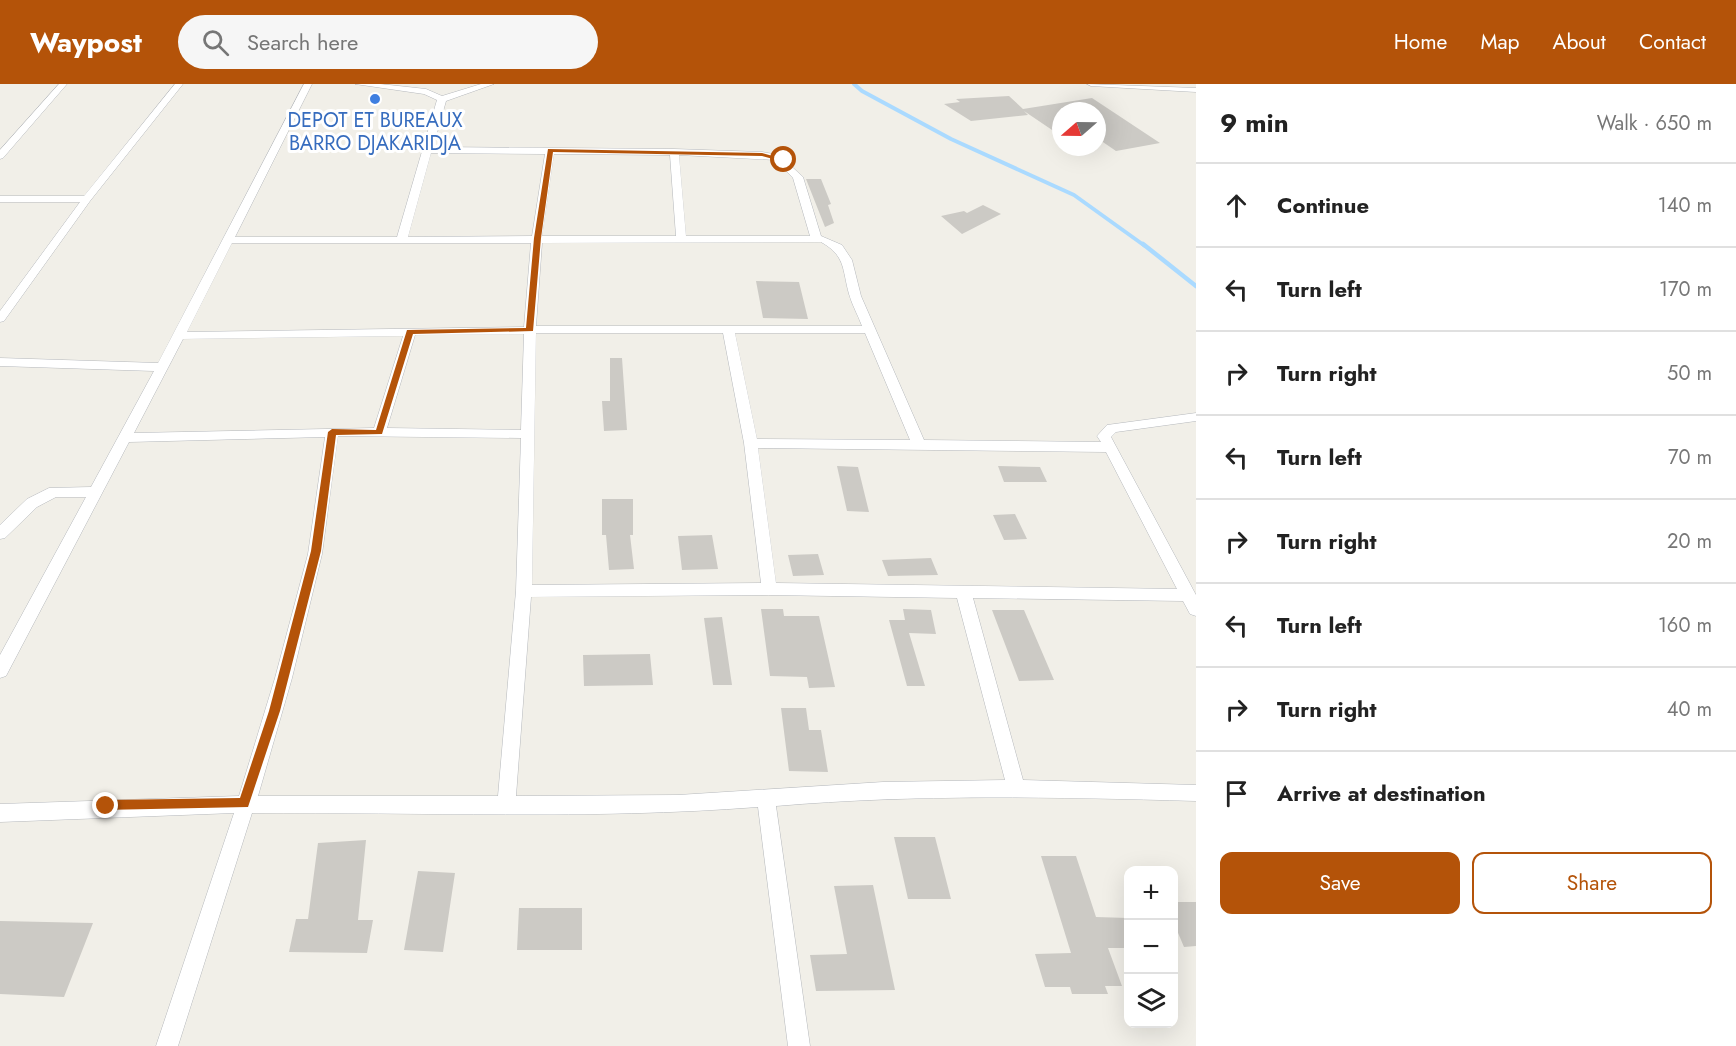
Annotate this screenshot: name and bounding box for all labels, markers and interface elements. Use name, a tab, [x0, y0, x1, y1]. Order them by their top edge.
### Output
search box	[178, 15, 598, 69]
text: Waypost	[30, 22, 142, 63]
icon: search	[199, 26, 232, 59]
text: Search here	[247, 26, 358, 58]
text: Home	[1394, 27, 1447, 57]
text: Map	[1480, 27, 1520, 57]
text: About	[1553, 27, 1606, 57]
text: Contact	[1639, 27, 1706, 57]
marker: DEPOT ET BUREAUX BARRO DJAKARIDJA	[368, 92, 382, 106]
north arrow	[1052, 102, 1106, 156]
text: 9 min	[1220, 104, 1289, 142]
place label: DEPOT ET BUREAUX BARRO DJAKARIDJA	[287, 106, 463, 158]
text: Walk · 650 m	[1597, 109, 1712, 138]
route start	[770, 146, 796, 172]
icon: ahead	[1220, 189, 1253, 222]
text: Continue	[1277, 189, 1369, 221]
text: 140 m	[1658, 191, 1712, 220]
icon: left	[1220, 273, 1253, 306]
text: Turn left	[1277, 273, 1362, 305]
text: 170 m	[1659, 275, 1712, 304]
icon: right	[1220, 357, 1253, 390]
text: Turn right	[1277, 357, 1377, 389]
text: 50 m	[1667, 359, 1712, 388]
icon: left	[1220, 441, 1253, 474]
text: Turn left	[1277, 441, 1362, 473]
text: 70 m	[1668, 443, 1712, 472]
icon: right	[1220, 525, 1253, 558]
text: Turn right	[1277, 525, 1377, 557]
text: 20 m	[1667, 527, 1712, 556]
icon: left	[1220, 609, 1253, 642]
text: Turn left	[1277, 609, 1362, 641]
text: 160 m	[1658, 611, 1712, 640]
icon: right	[1220, 693, 1253, 726]
text: Turn right	[1277, 693, 1377, 725]
text: 40 m	[1667, 695, 1712, 724]
icon: arrive	[1220, 777, 1253, 810]
text: Arrive at destination	[1277, 777, 1486, 809]
route end	[92, 792, 118, 818]
button: Save	[1220, 852, 1460, 914]
button: Share	[1472, 852, 1712, 914]
map controls	[1124, 866, 1178, 1028]
button: +	[1124, 866, 1178, 920]
button: −	[1124, 920, 1178, 974]
button: layers	[1124, 974, 1178, 1028]

